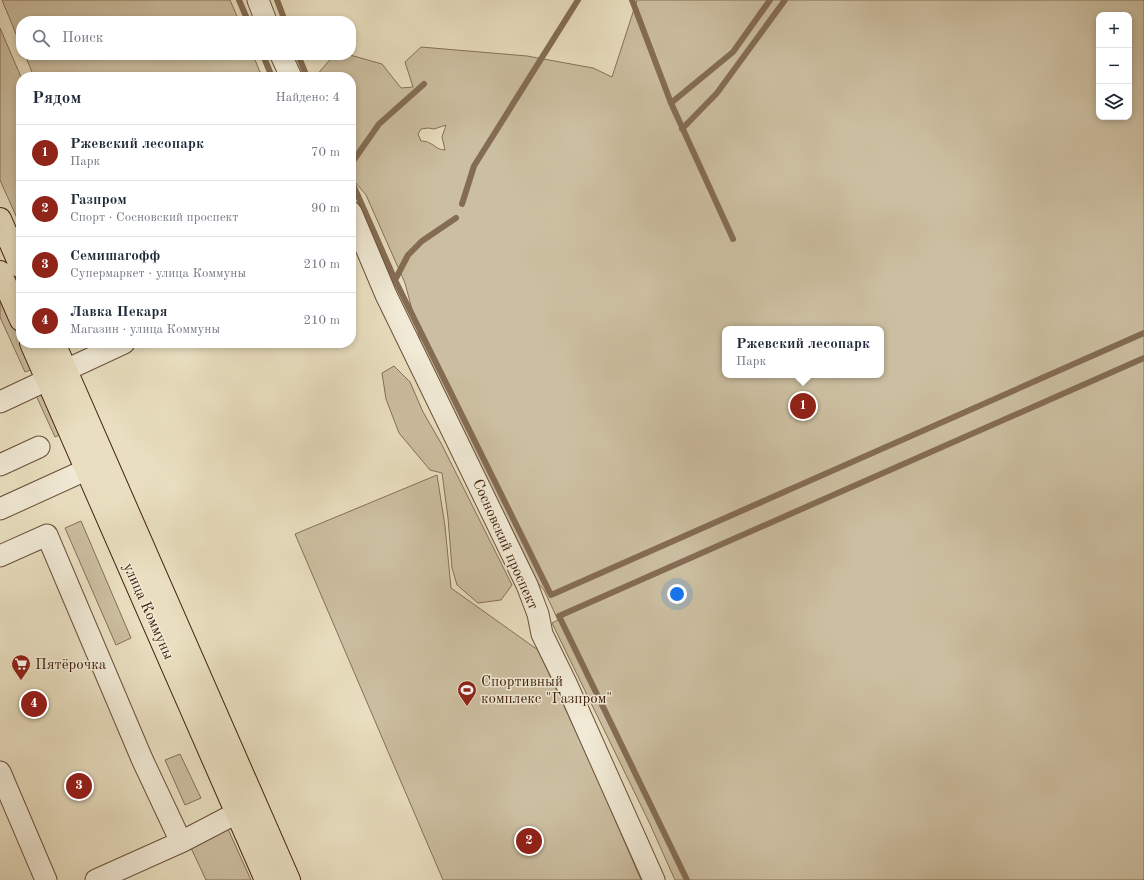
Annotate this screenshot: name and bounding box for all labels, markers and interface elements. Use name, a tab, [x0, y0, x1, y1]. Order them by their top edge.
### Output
map controls	[1096, 12, 1132, 120]
button: +	[1096, 12, 1132, 48]
search box	[16, 16, 356, 60]
icon: search	[30, 27, 52, 49]
text: Поиск	[62, 31, 103, 46]
button: −	[1096, 48, 1132, 84]
button: layers	[1096, 84, 1132, 120]
text: Рядом	[32, 90, 81, 107]
text: Найдено: 4	[276, 91, 340, 104]
text: Ржевский лесопарк	[70, 137, 204, 152]
text: 1	[41, 146, 49, 159]
text: 70 m	[311, 146, 340, 159]
text: Парк	[70, 155, 100, 168]
text: Газпром	[70, 193, 127, 208]
text: 2	[41, 202, 49, 215]
text: 90 m	[311, 202, 340, 215]
text: Спорт · Сосновский проспект	[70, 211, 238, 224]
text: Семишагофф	[70, 249, 160, 264]
text: 3	[41, 258, 49, 271]
text: 210 m	[303, 258, 340, 271]
text: Супермаркет · улица Коммуны	[70, 267, 246, 280]
text: Лавка Пекаря	[70, 305, 167, 320]
text: 4	[41, 314, 49, 327]
text: 210 m	[303, 314, 340, 327]
text: Магазин · улица Коммуны	[70, 323, 220, 336]
popup	[722, 326, 884, 378]
text: Ржевский лесопарк	[736, 337, 870, 352]
text: Парк	[736, 355, 766, 368]
pin: 1	[790, 391, 816, 421]
street label: Сосновский проспект	[469, 477, 540, 612]
street label: улица Коммуны	[120, 561, 176, 662]
your location	[667, 584, 687, 604]
supermarket icon: Пятёрочка	[10, 653, 32, 681]
place label: Пятёрочка	[35, 658, 107, 673]
place label: Cпортивный комплекс "Газпром"	[481, 675, 612, 707]
sports icon: Cпортивный комплекс "Газпром"	[456, 679, 478, 707]
pin: 4	[21, 689, 47, 719]
pin: 3	[66, 771, 92, 801]
pin: 2	[516, 826, 542, 856]

